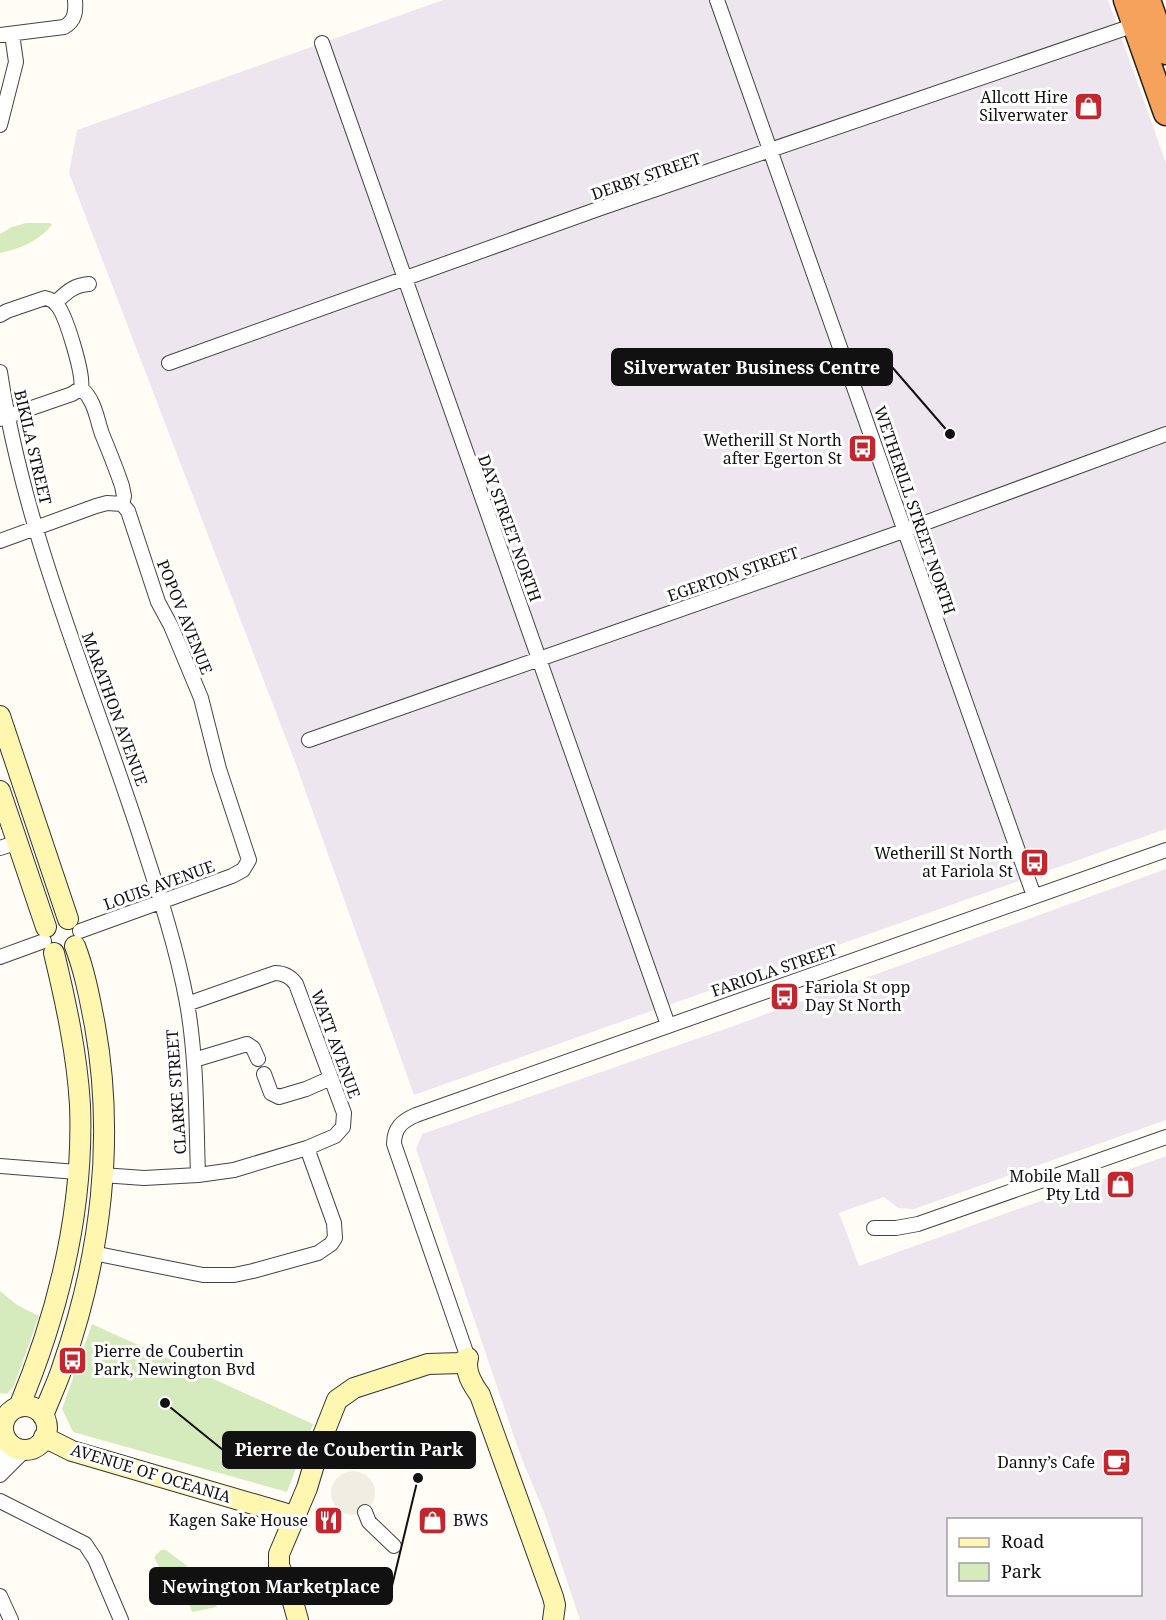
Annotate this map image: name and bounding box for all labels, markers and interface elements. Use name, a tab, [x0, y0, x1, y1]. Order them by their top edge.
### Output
place label: Allcott Hire Silverwater	[979, 86, 1068, 126]
shop icon: Allcott Hire Silverwater	[1073, 90, 1105, 122]
street label: DERBY STREET	[588, 147, 704, 205]
callout: Silverwater Business Centre	[612, 349, 892, 385]
text: Silverwater Business Centre	[624, 355, 880, 379]
street label: BIKILA STREET	[9, 387, 57, 507]
street label: WETHERILL STREET NORTH	[869, 403, 961, 617]
place label: Wetherill St North after Egerton St	[703, 429, 842, 469]
bus stop icon: Wetherill St North after Egerton St	[847, 433, 879, 465]
street label: DAY STREET NORTH	[473, 451, 547, 605]
street label: EGERTON STREET	[664, 541, 802, 607]
street label: POPOV AVENUE	[152, 556, 218, 678]
street label: MARATHON AVENUE	[77, 629, 153, 789]
place label: Wetherill St North at Fariola St	[874, 842, 1013, 882]
bus stop icon: Wetherill St North at Fariola St	[1018, 846, 1050, 878]
street label: LOUIS AVENUE	[101, 855, 218, 915]
street label: FARIOLA STREET	[708, 938, 840, 1002]
place label: Fariola St opp Day St North	[805, 976, 910, 1016]
bus stop icon: Fariola St opp Day St North	[768, 980, 800, 1012]
street label: WATT AVENUE	[306, 987, 366, 1101]
street label: CLARKE STREET	[161, 1029, 191, 1155]
place label: Mobile Mall Pty Ltd	[1009, 1165, 1100, 1205]
shop icon: Mobile Mall Pty Ltd	[1105, 1169, 1137, 1201]
place label: Pierre de Coubertin Park, Newington Bvd	[94, 1340, 255, 1380]
bus stop icon: Pierre de Coubertin Park, Newington Bvd	[57, 1344, 89, 1376]
callout: Pierre de Coubertin Park	[223, 1432, 475, 1468]
text: Pierre de Coubertin Park	[235, 1437, 464, 1461]
street label: AVENUE OF OCEANIA	[68, 1438, 234, 1508]
cafe icon: Danny’s Cafe	[1100, 1446, 1132, 1478]
place label: Danny’s Cafe	[997, 1451, 1095, 1473]
restaurant icon: Kagen Sake House	[313, 1504, 345, 1536]
shop icon: BWS	[416, 1504, 448, 1536]
place label: Kagen Sake House	[169, 1509, 308, 1531]
place label: BWS	[453, 1509, 488, 1531]
legend	[947, 1518, 1142, 1596]
text: Road	[1001, 1529, 1044, 1553]
text: Park	[1001, 1559, 1041, 1583]
callout: Newington Marketplace	[150, 1568, 392, 1604]
text: Newington Marketplace	[162, 1574, 380, 1598]

